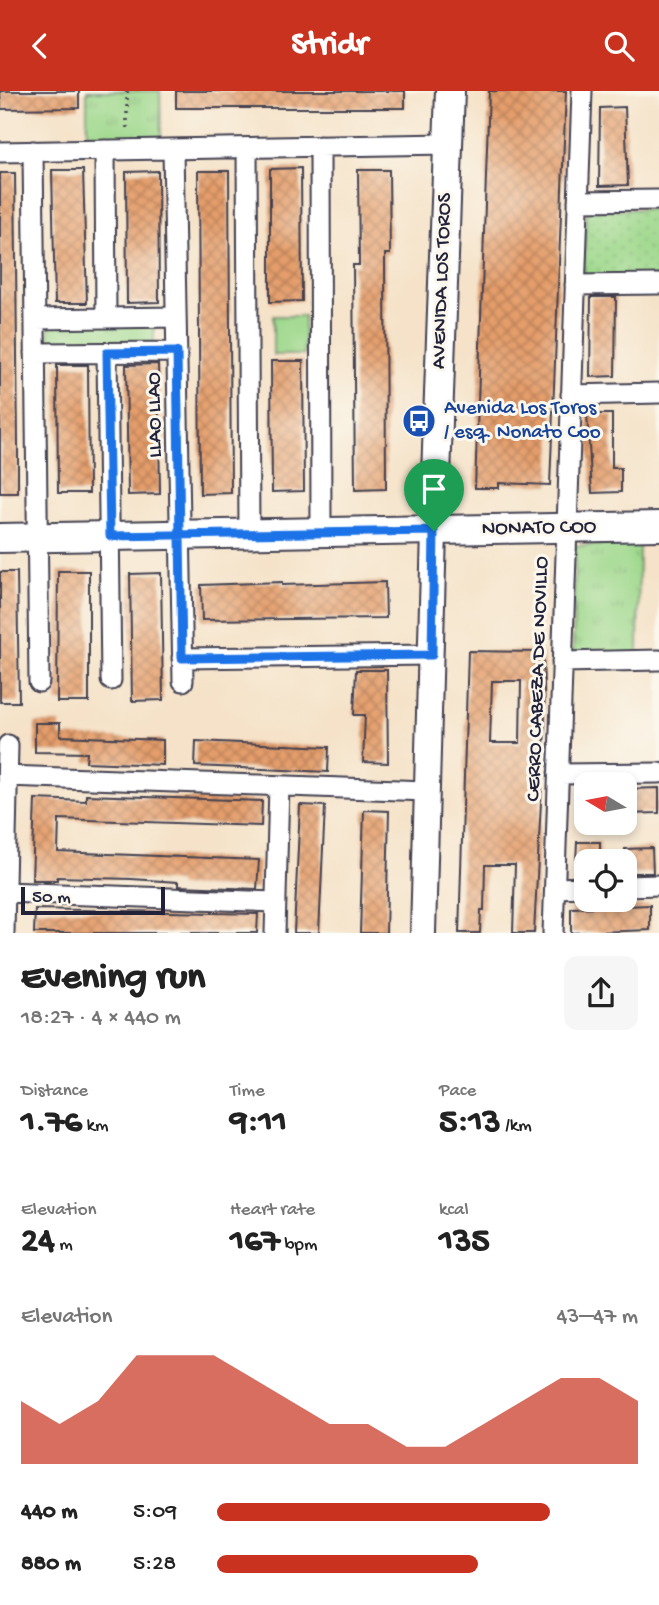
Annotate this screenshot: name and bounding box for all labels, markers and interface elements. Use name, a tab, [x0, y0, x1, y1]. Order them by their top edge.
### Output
icon: back	[21, 27, 59, 65]
text: Stridr	[291, 27, 368, 65]
icon: search	[600, 27, 638, 65]
street label: AVENIDA LOS TOROS	[427, 192, 459, 369]
street label: LLAO LLAO	[143, 372, 169, 458]
place label: Avenida Los Toros / esq. Nonato Coo	[444, 397, 601, 446]
bus stop icon: Avenida Los Toros / esq. Nonato Coo	[400, 402, 438, 440]
pin	[404, 459, 464, 531]
icon: arrive	[415, 470, 453, 508]
street label: NONATO COO	[481, 515, 597, 543]
street label: CERRO CABEZA DE NOVILLO	[522, 556, 556, 802]
north arrow	[574, 772, 637, 835]
map controls	[574, 772, 637, 912]
button: locate	[574, 849, 637, 912]
scale bar	[21, 884, 164, 916]
text: 50 m	[32, 887, 71, 910]
button: share	[564, 956, 638, 1030]
text: Evening run	[21, 957, 205, 1001]
text: 18:27 · 4 × 440 m	[21, 1005, 181, 1032]
text: Distance	[21, 1080, 88, 1103]
text: Time	[230, 1080, 265, 1103]
text: Pace	[439, 1080, 476, 1103]
text: 1.76	[21, 1103, 82, 1144]
text: 9:11	[230, 1103, 287, 1144]
text: 5:13	[439, 1103, 501, 1144]
text: km	[82, 1115, 109, 1138]
text: /km	[501, 1115, 532, 1138]
text: Elevation	[21, 1199, 97, 1222]
text: Heart rate	[230, 1199, 315, 1222]
text: kcal	[439, 1199, 469, 1222]
text: 24	[21, 1222, 55, 1263]
text: 167	[230, 1222, 280, 1263]
text: 135	[439, 1222, 490, 1263]
text: m	[55, 1234, 73, 1257]
text: bpm	[280, 1234, 317, 1257]
text: Elevation	[21, 1304, 112, 1331]
text: 43–47 m	[556, 1304, 638, 1331]
text: 440 m	[21, 1499, 78, 1526]
text: 5:09	[133, 1499, 177, 1526]
text: 880 m	[21, 1551, 81, 1578]
text: 5:28	[133, 1551, 176, 1578]

